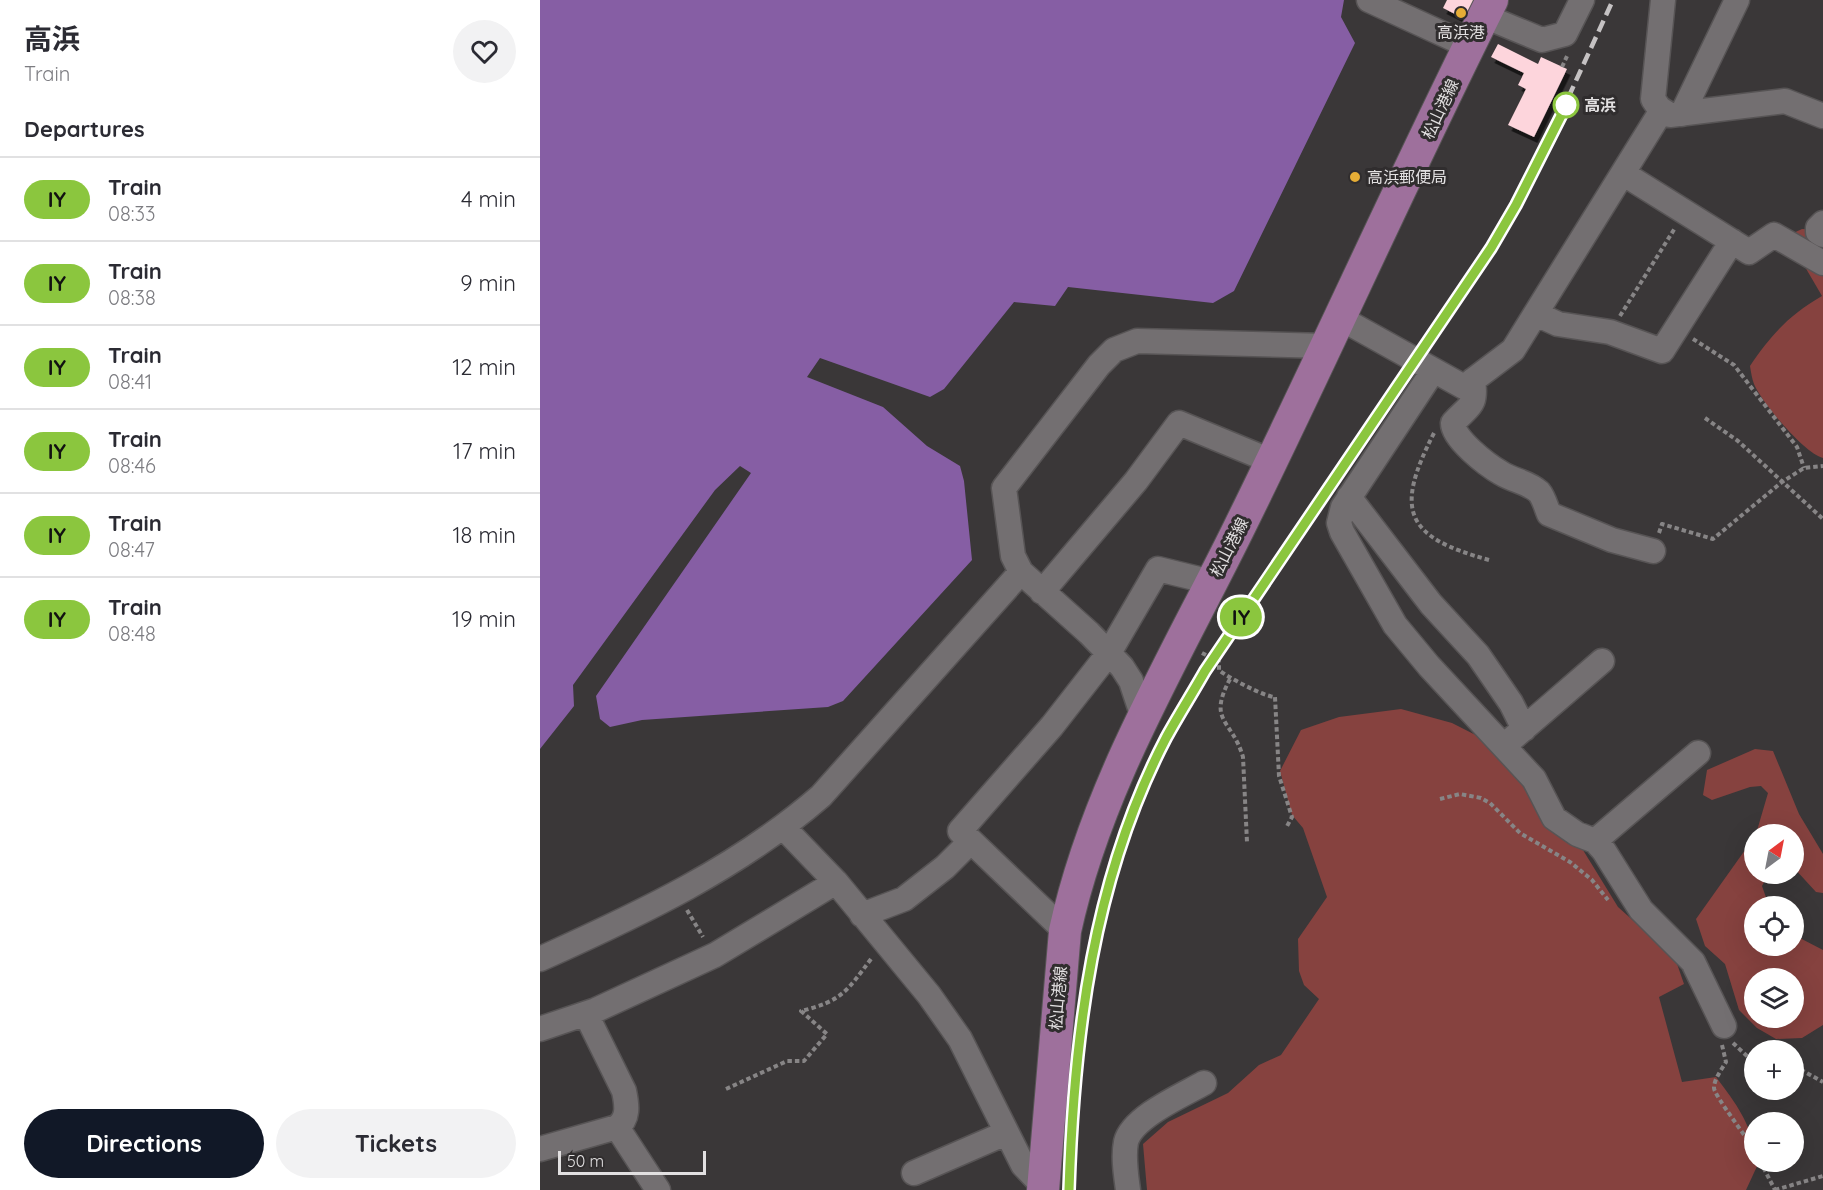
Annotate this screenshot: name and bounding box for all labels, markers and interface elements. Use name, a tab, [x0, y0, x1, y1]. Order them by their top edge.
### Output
marker: 高浜港	[1454, 6, 1468, 20]
button: heart	[453, 20, 516, 83]
text: 高浜	[24, 21, 80, 56]
place label: 高浜港	[1437, 22, 1485, 42]
text: Train	[24, 61, 70, 86]
street label: 松山港線	[1417, 76, 1463, 142]
marker: 高浜	[1553, 92, 1579, 118]
place label: 高浜	[1584, 95, 1616, 115]
text: Departures	[24, 115, 145, 143]
place label: 高浜郵便局	[1367, 167, 1447, 187]
marker: 高浜郵便局	[1348, 170, 1362, 184]
text: Train	[108, 173, 162, 201]
text: 4 min	[461, 185, 516, 213]
text: IY	[48, 186, 66, 212]
text: 08:33	[108, 201, 155, 226]
text: Train	[108, 257, 162, 285]
text: 9 min	[460, 269, 516, 297]
text: IY	[48, 270, 66, 296]
text: 08:38	[108, 285, 156, 310]
text: Train	[108, 341, 162, 369]
text: 12 min	[452, 353, 516, 381]
text: IY	[48, 354, 66, 380]
text: 08:41	[108, 369, 152, 394]
text: Train	[108, 425, 162, 453]
text: 17 min	[453, 437, 516, 465]
text: IY	[48, 438, 66, 464]
text: 08:46	[108, 453, 156, 478]
text: Train	[108, 509, 162, 537]
street label: 松山港線	[1206, 514, 1252, 580]
text: 18 min	[452, 521, 516, 549]
text: IY	[48, 522, 66, 548]
text: 08:47	[108, 537, 155, 562]
text: Train	[108, 593, 162, 621]
line badge: IY	[1214, 598, 1268, 636]
text: IY	[1232, 604, 1250, 630]
text: 19 min	[452, 605, 516, 633]
text: IY	[48, 606, 66, 632]
text: 08:48	[108, 621, 156, 646]
north arrow	[1744, 824, 1804, 884]
map controls	[1744, 824, 1804, 1172]
button: locate	[1744, 896, 1804, 956]
street label: 松山港線	[1045, 965, 1071, 1031]
button: layers	[1744, 968, 1804, 1028]
button: +	[1744, 1040, 1804, 1100]
button: Directions	[24, 1109, 264, 1178]
button: Tickets	[276, 1109, 516, 1178]
button: −	[1744, 1112, 1804, 1172]
scale bar	[558, 1148, 706, 1176]
text: 50 m	[567, 1151, 604, 1171]

